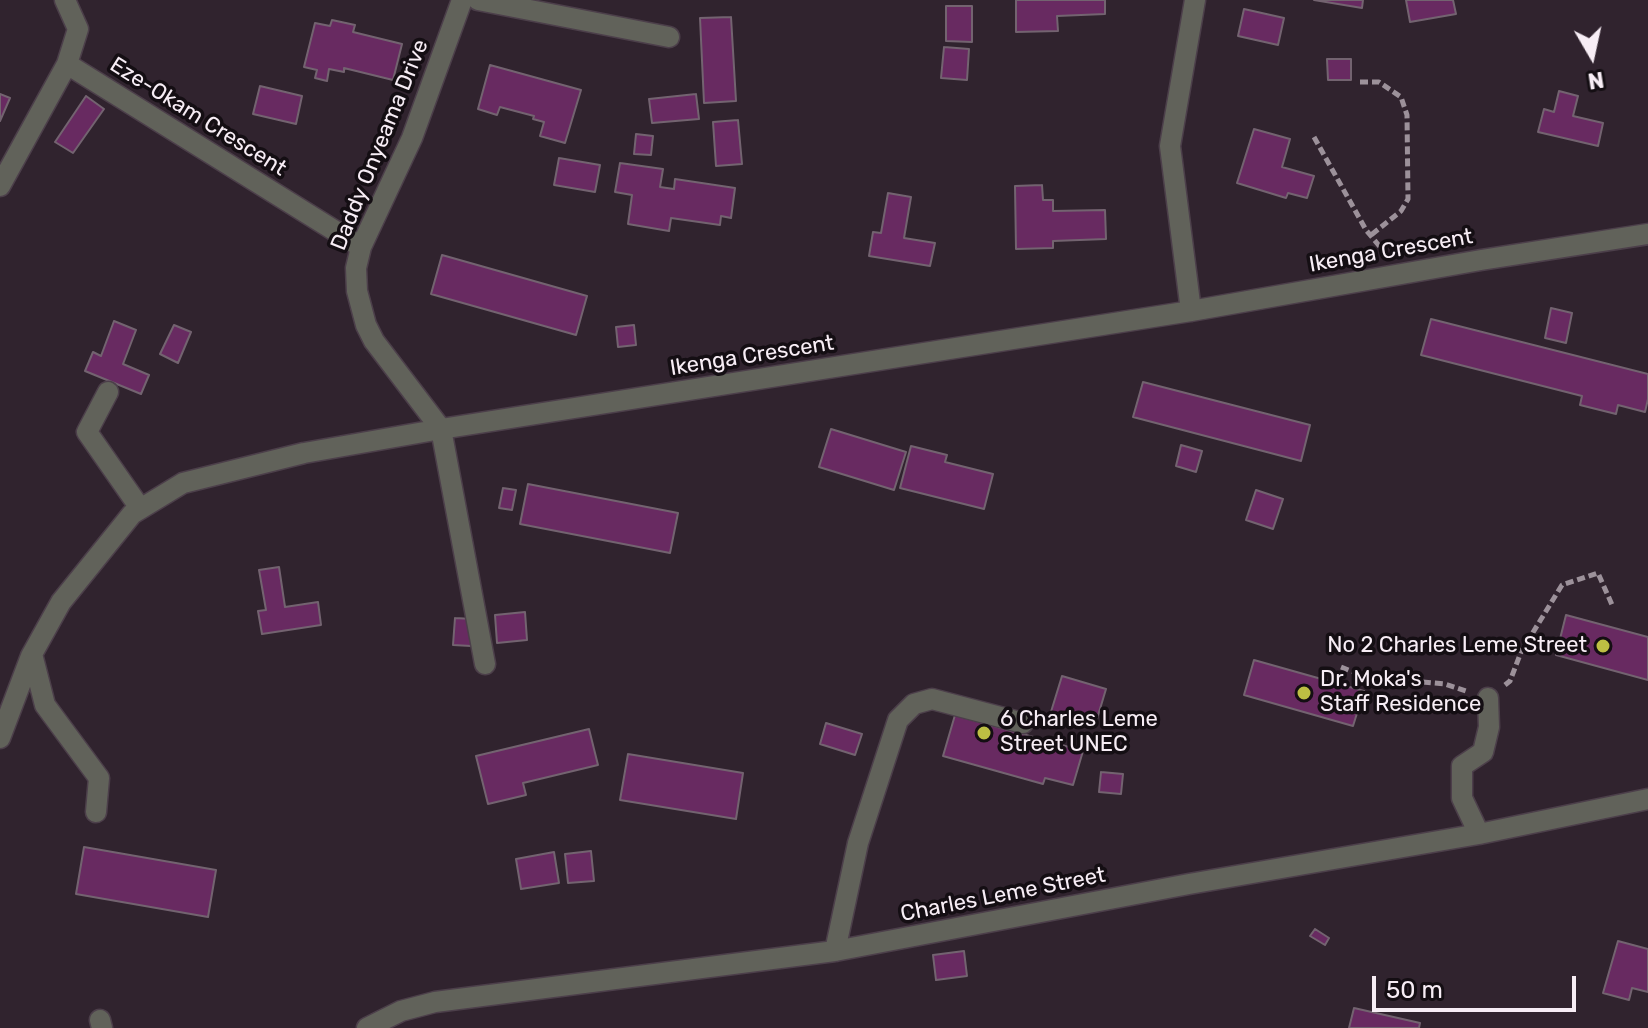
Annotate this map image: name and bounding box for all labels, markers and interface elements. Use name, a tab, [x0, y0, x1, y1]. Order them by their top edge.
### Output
north arrow	[1552, 16, 1632, 96]
street label: Daddy Onyeama Drive	[326, 36, 434, 254]
street label: Eze-Okam Crescent	[105, 52, 291, 182]
text: N	[1586, 66, 1606, 95]
street label: Ikenga Crescent	[1307, 224, 1475, 278]
street label: Ikenga Crescent	[668, 330, 836, 382]
place label: No 2 Charles Leme Street	[1327, 633, 1587, 659]
marker: No 2 Charles Leme Street	[1594, 637, 1612, 655]
place label: Dr. Moka's Staff Residence	[1320, 667, 1481, 718]
marker: Dr. Moka's Staff Residence	[1295, 684, 1313, 702]
place label: 6 Charles Leme Street UNEC	[1000, 707, 1158, 758]
marker: 6 Charles Leme Street UNEC	[975, 724, 993, 742]
street label: Charles Leme Street	[898, 862, 1108, 928]
scale bar	[1376, 960, 1580, 1010]
text: 50 m	[1386, 976, 1443, 1004]

